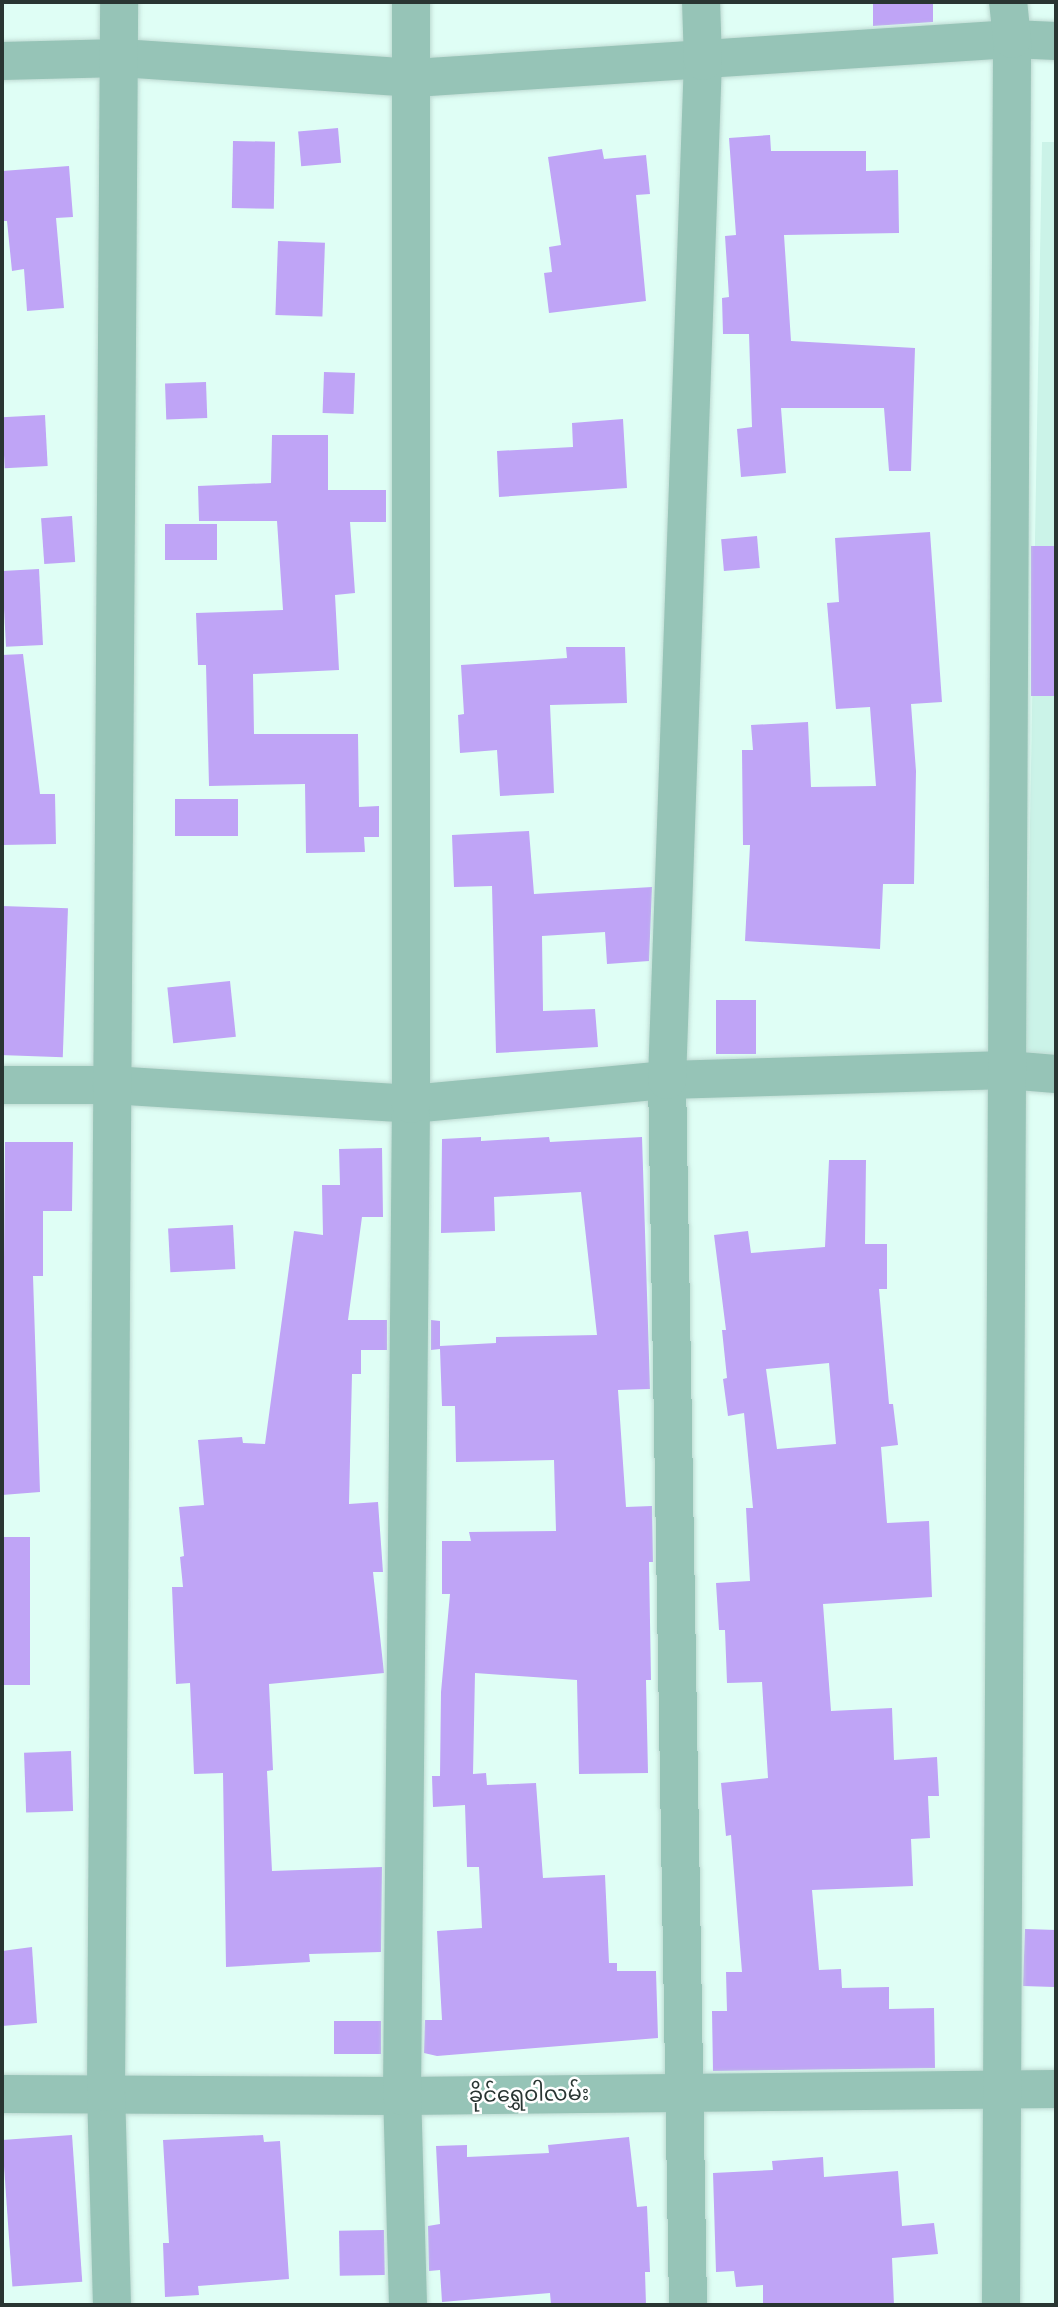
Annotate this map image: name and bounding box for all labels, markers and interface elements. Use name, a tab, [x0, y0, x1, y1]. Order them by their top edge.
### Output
street label: ခိုင်ရွှေဝါလမ်း	[469, 2079, 589, 2107]

